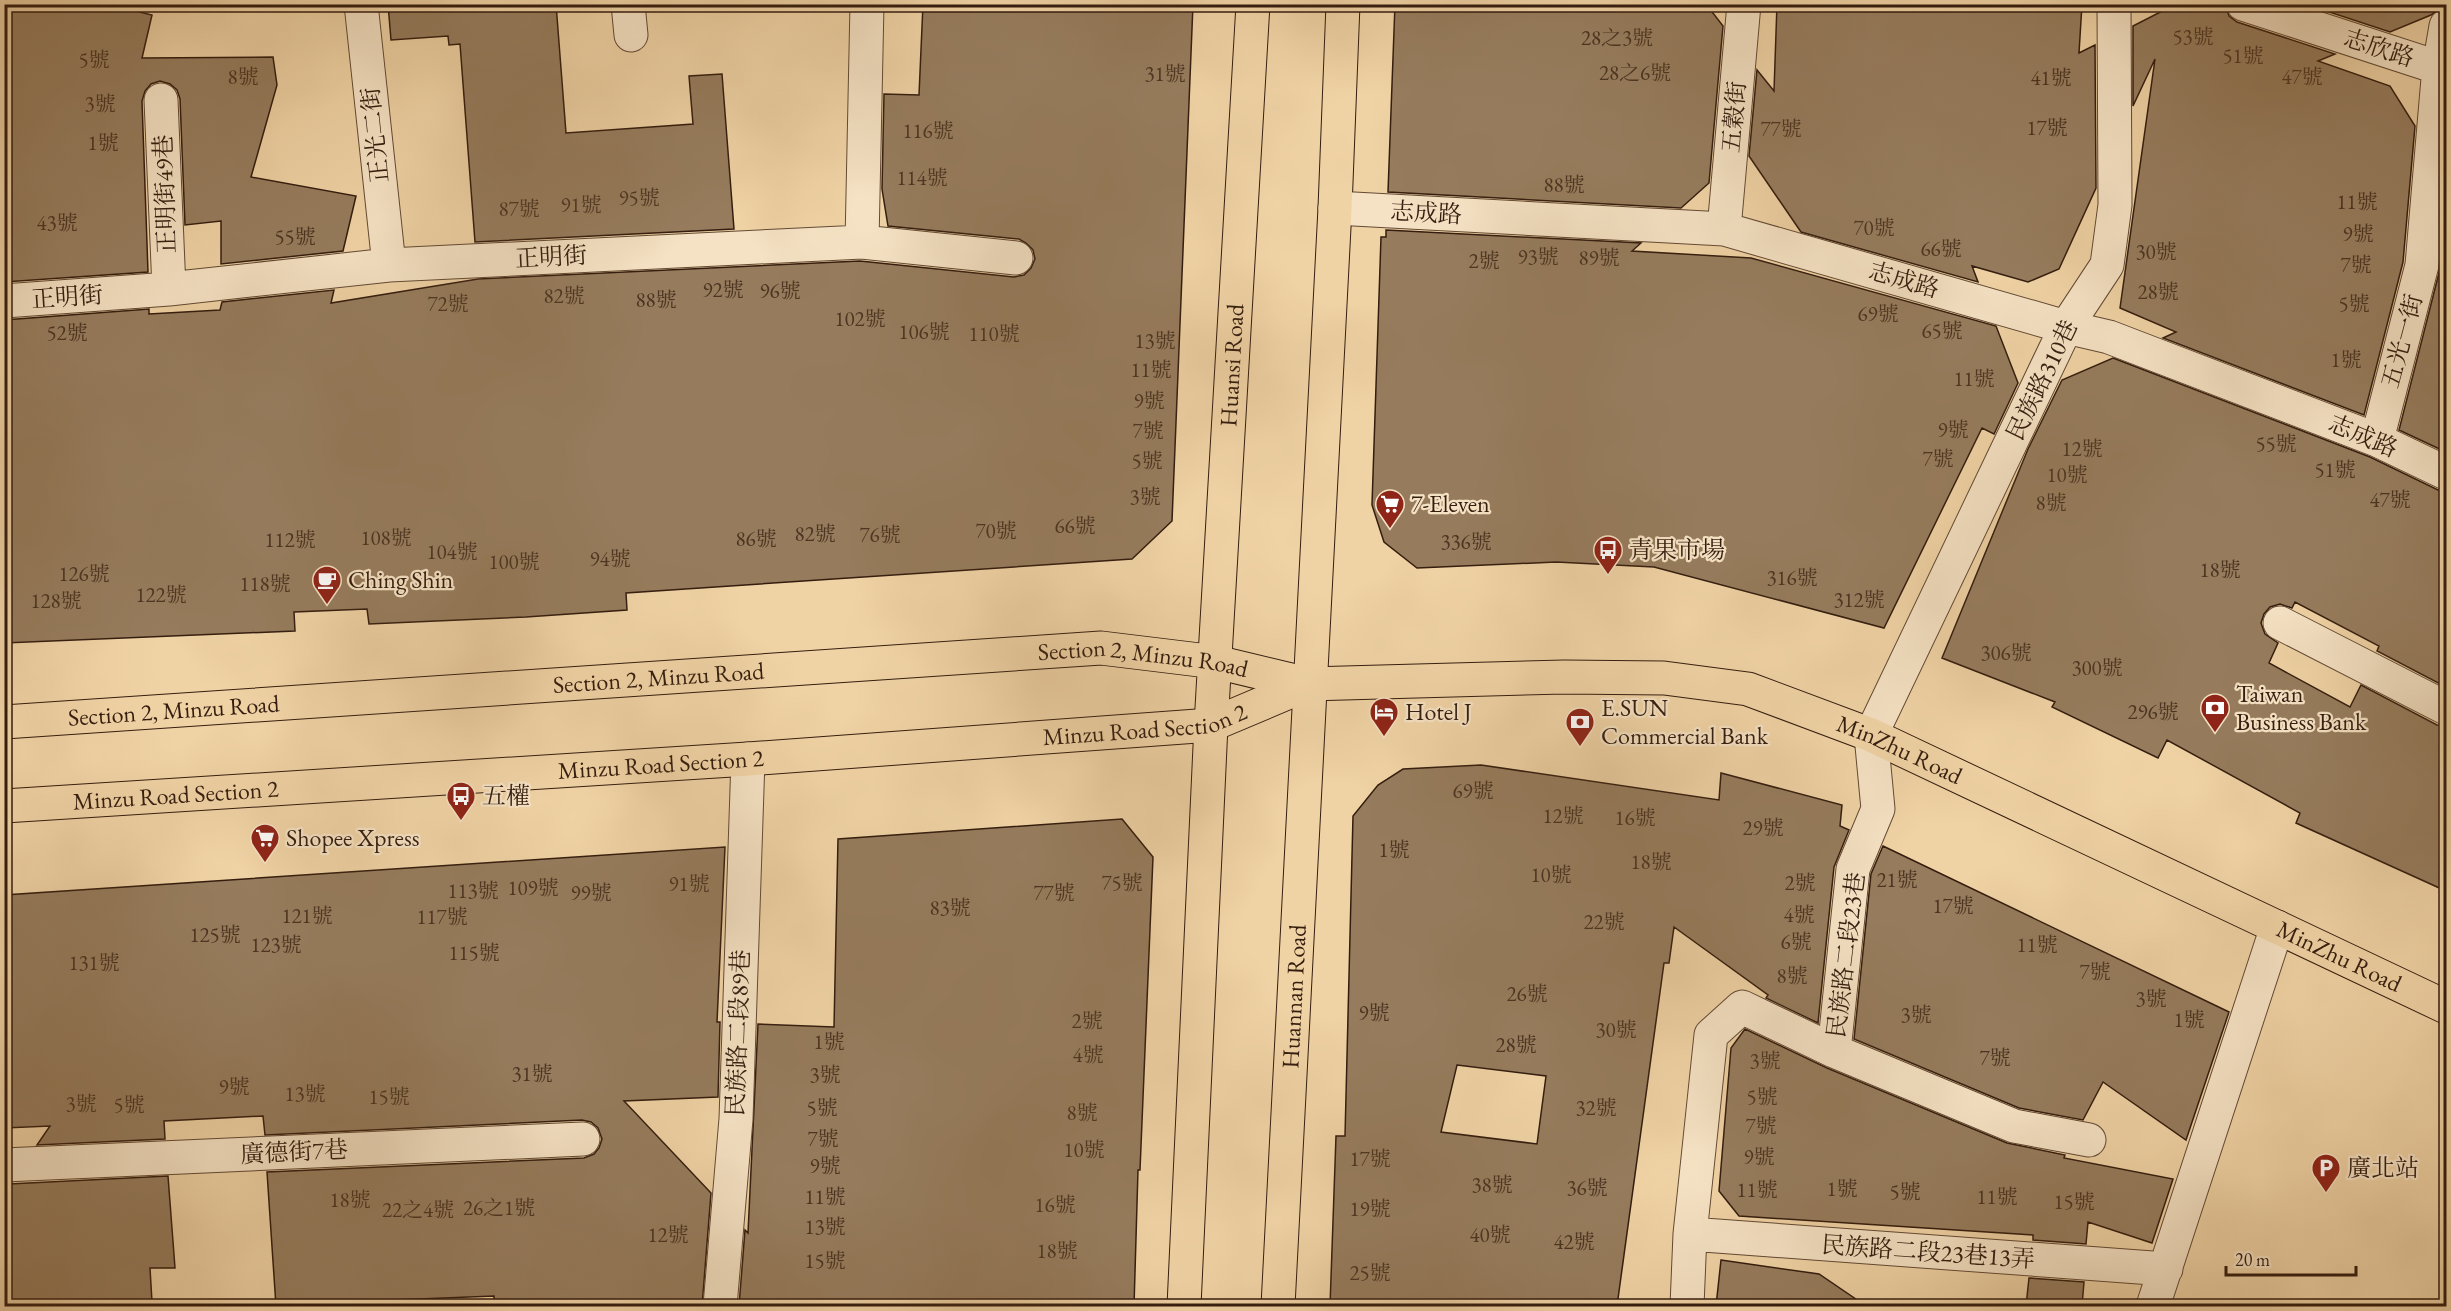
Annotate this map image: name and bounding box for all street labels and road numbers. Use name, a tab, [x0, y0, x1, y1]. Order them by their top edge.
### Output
street label: 志欣路	[2340, 22, 2418, 73]
street label: 五穀街	[1715, 80, 1752, 154]
street label: 正光二街	[354, 86, 395, 184]
street label: 正明街49巷	[147, 134, 182, 254]
street label: 志成路	[1389, 195, 1463, 230]
street label: 正明街	[514, 239, 588, 274]
street label: 志成路	[1865, 255, 1943, 304]
street label: 正明街	[30, 279, 104, 314]
street label: 五光一街	[2374, 290, 2429, 391]
street label: Huansi Road	[1212, 302, 1251, 428]
street label: 民族路310巷	[1999, 314, 2084, 445]
street label: 志成路	[2324, 407, 2402, 464]
street label: Section 2, Minzu Road	[1037, 632, 1252, 684]
street label: Section 2, Minzu Road	[552, 655, 766, 700]
street label: Section 2, Minzu Road	[67, 687, 281, 733]
street label: Minzu Road Section 2	[1041, 696, 1252, 752]
street label: MinZhu Road	[1833, 708, 1968, 791]
street label: Minzu Road Section 2	[557, 742, 765, 786]
street label: Minzu Road Section 2	[72, 773, 280, 817]
street label: 民族路二段23巷	[1820, 870, 1871, 1040]
street label: MinZhu Road	[2272, 913, 2408, 999]
street label: Huannan Road	[1274, 923, 1313, 1069]
street label: 民族路二段89巷	[719, 949, 756, 1117]
street label: 廣德街7巷	[239, 1133, 348, 1170]
street label: 民族路二段23巷13弄	[1820, 1229, 2036, 1274]

